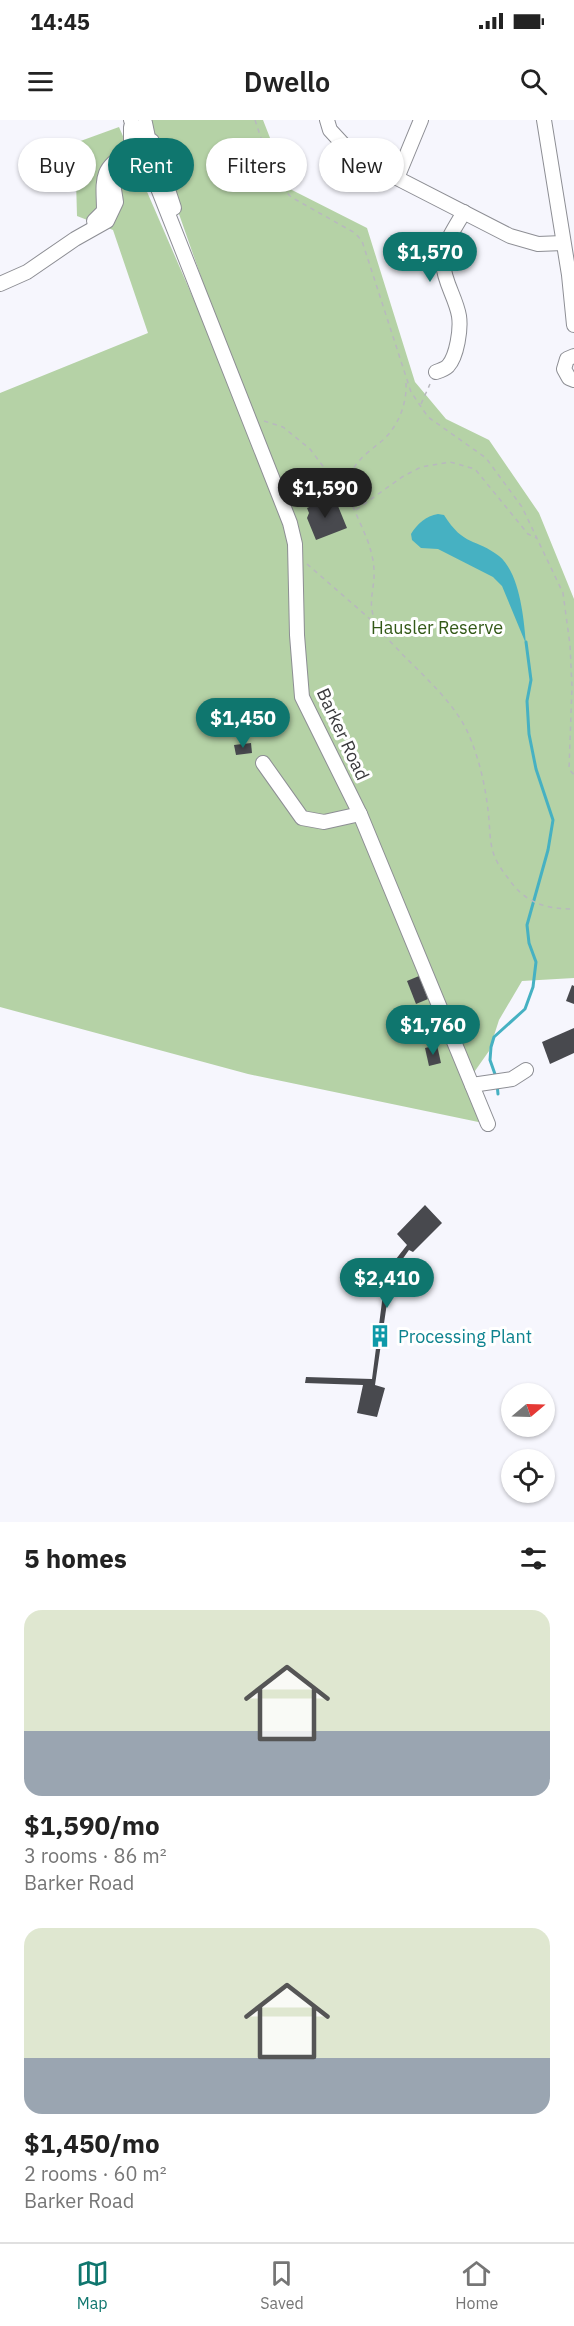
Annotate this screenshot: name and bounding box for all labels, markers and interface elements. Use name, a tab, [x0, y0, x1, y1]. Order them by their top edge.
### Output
text: 14:45	[30, 7, 90, 36]
text: Dwello	[244, 64, 330, 99]
icon: menu	[24, 65, 57, 98]
icon: search	[517, 65, 550, 98]
chip: Buy	[18, 138, 96, 192]
chip: Rent	[108, 138, 194, 192]
chip: Filters	[206, 138, 307, 192]
chip: New	[319, 138, 404, 192]
pin: $1,570	[381, 232, 479, 283]
text: $1,570	[397, 238, 463, 265]
pin: $1,590	[276, 468, 374, 519]
text: $1,590	[292, 474, 358, 501]
park label: Hausler Reserve	[371, 616, 503, 639]
street label: Barker Road	[312, 684, 374, 784]
pin: $1,450	[194, 698, 292, 749]
text: $1,450	[210, 704, 276, 731]
pin: $1,760	[384, 1005, 482, 1056]
text: $1,760	[400, 1011, 466, 1038]
pin: $2,410	[338, 1258, 436, 1309]
text: $2,410	[354, 1264, 420, 1291]
building icon: Processing Plant	[367, 1323, 393, 1349]
place label: Processing Plant	[398, 1325, 532, 1348]
north arrow	[501, 1383, 555, 1437]
map controls	[501, 1383, 555, 1503]
button: locate	[501, 1449, 555, 1503]
text: 5 homes	[24, 1541, 127, 1575]
icon: filters	[517, 1542, 550, 1575]
icon: home	[233, 1649, 341, 1757]
text: $1,590/mo	[24, 1808, 160, 1842]
text: 3 rooms · 86 m²	[24, 1842, 167, 1869]
text: Barker Road	[24, 1869, 134, 1896]
icon: home	[233, 1967, 341, 2075]
text: $1,450/mo	[24, 2126, 160, 2160]
text: 2 rooms · 60 m²	[24, 2160, 167, 2187]
text: Barker Road	[24, 2187, 134, 2214]
tab: Map	[76, 2257, 109, 2313]
tab: Saved	[260, 2257, 304, 2313]
tab: Home	[455, 2257, 498, 2313]

